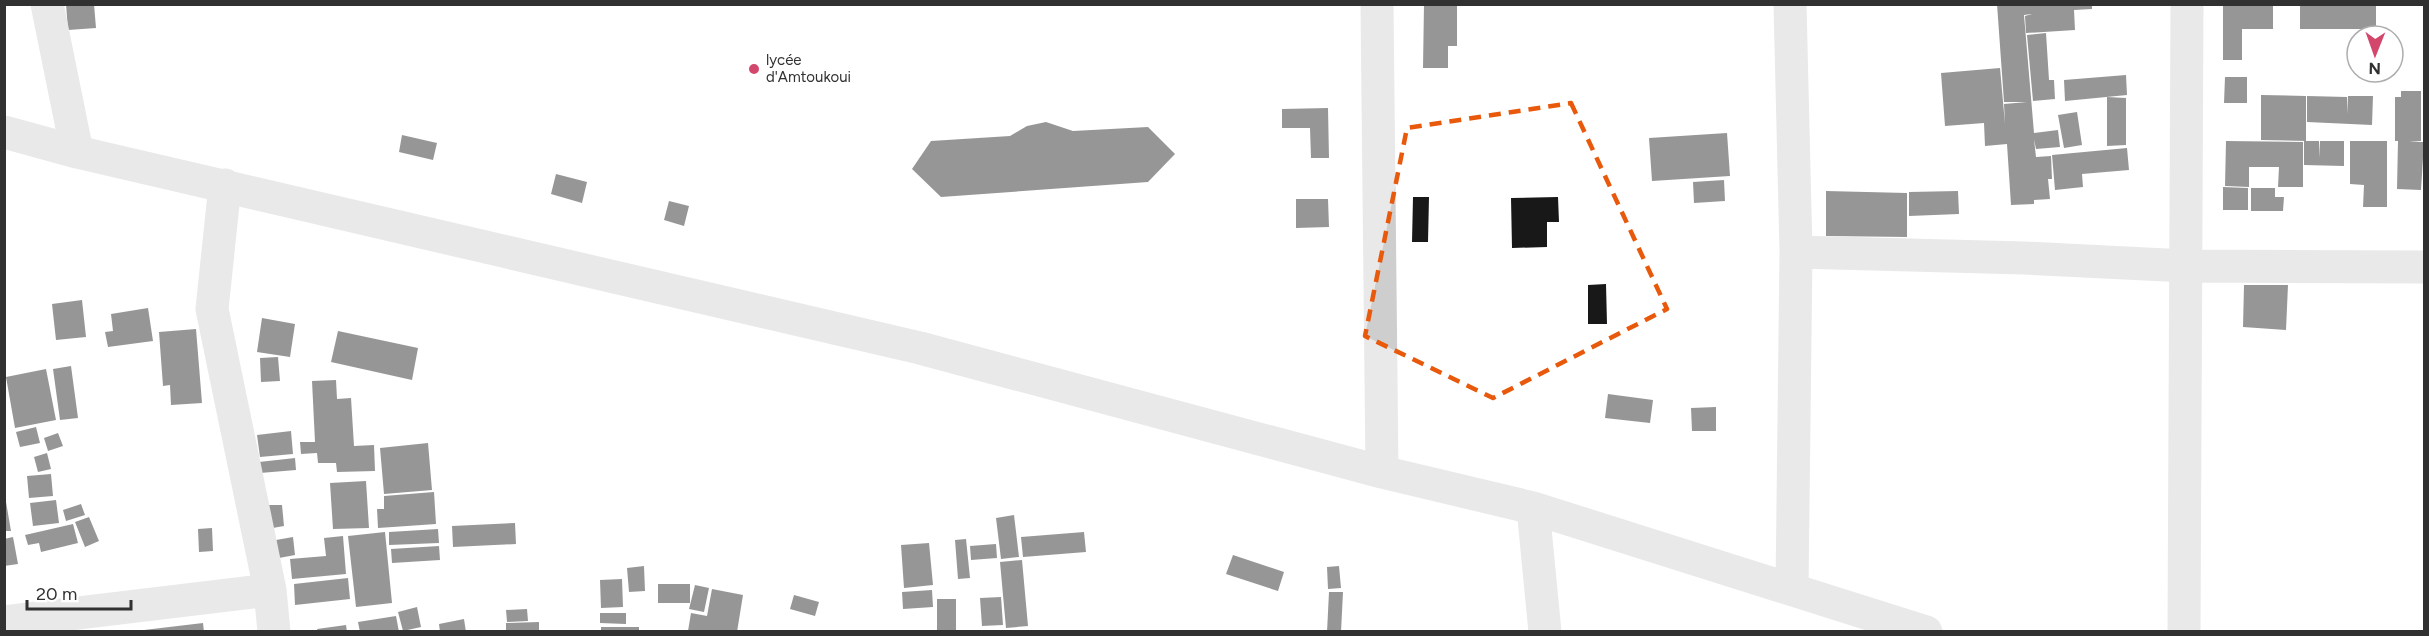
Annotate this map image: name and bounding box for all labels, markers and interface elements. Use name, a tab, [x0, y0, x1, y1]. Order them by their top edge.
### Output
north arrow	[2345, 24, 2405, 84]
place label: lycée d'Amtoukoui	[766, 51, 851, 86]
text: N	[2368, 59, 2381, 78]
marker: lycée d'Amtoukoui	[747, 62, 761, 76]
scale bar	[27, 573, 130, 611]
text: 20 m	[36, 583, 77, 605]

